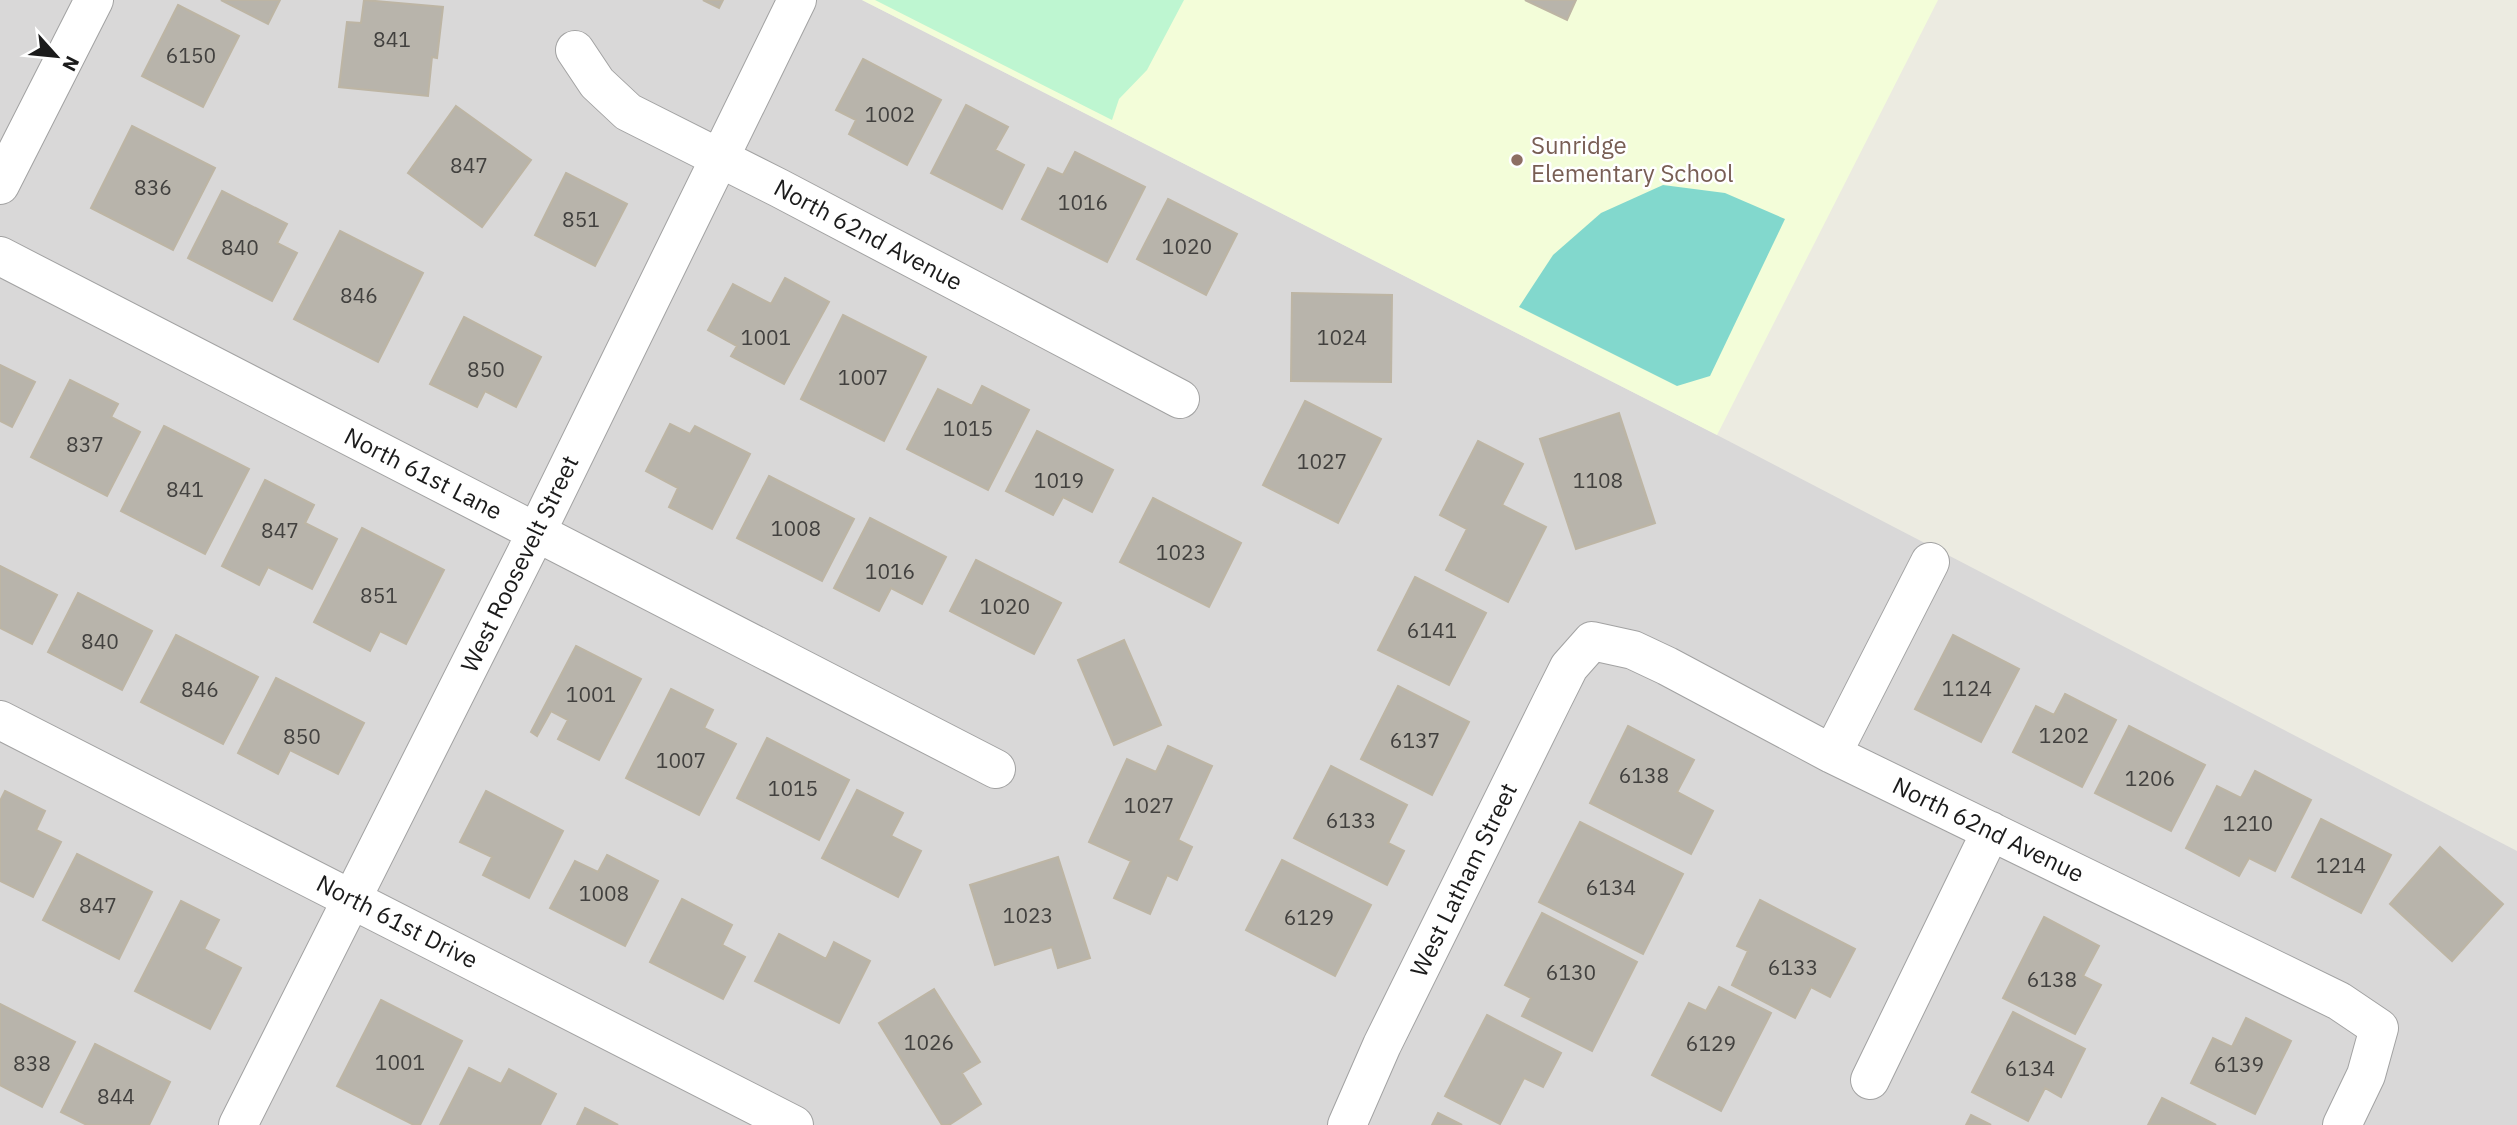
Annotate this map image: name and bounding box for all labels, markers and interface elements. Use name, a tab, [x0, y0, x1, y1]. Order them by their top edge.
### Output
north arrow	[21, 21, 91, 91]
house number: 841	[373, 25, 411, 53]
house number: 6150	[166, 41, 216, 69]
text: N	[57, 52, 85, 75]
house number: 1002	[865, 100, 915, 128]
place label: Sunridge Elementary School	[1531, 129, 1733, 189]
house number: 847	[450, 151, 488, 179]
marker: Sunridge Elementary School	[1509, 152, 1525, 168]
street label: North 62nd Avenue	[769, 171, 968, 297]
house number: 836	[134, 173, 172, 201]
house number: 1016	[1058, 188, 1108, 216]
house number: 851	[562, 205, 600, 233]
house number: 1020	[1162, 232, 1212, 260]
house number: 840	[221, 233, 259, 261]
house number: 846	[340, 281, 378, 309]
house number: 1001	[741, 323, 791, 351]
house number: 1024	[1317, 323, 1367, 351]
house number: 850	[467, 355, 505, 383]
house number: 1007	[838, 363, 888, 391]
house number: 1015	[943, 414, 993, 442]
street label: North 61st Lane	[339, 420, 508, 527]
house number: 837	[66, 430, 104, 458]
house number: 1027	[1297, 447, 1347, 475]
street label: West Roosevelt Street	[453, 450, 586, 677]
house number: 1019	[1034, 466, 1084, 494]
house number: 1108	[1573, 466, 1623, 494]
house number: 841	[166, 475, 204, 503]
house number: 1008	[771, 514, 821, 542]
house number: 847	[261, 516, 299, 544]
house number: 1023	[1156, 538, 1206, 566]
house number: 1016	[865, 557, 915, 585]
house number: 851	[360, 581, 398, 609]
house number: 1020	[980, 592, 1030, 620]
house number: 6141	[1407, 616, 1457, 644]
house number: 840	[81, 627, 119, 655]
house number: 1124	[1942, 674, 1992, 702]
house number: 846	[181, 675, 219, 703]
house number: 1001	[566, 680, 616, 708]
house number: 1202	[2039, 721, 2089, 749]
house number: 850	[283, 722, 321, 750]
house number: 6137	[1390, 726, 1440, 754]
house number: 1007	[656, 746, 706, 774]
house number: 6138	[1619, 761, 1669, 789]
house number: 1206	[2125, 764, 2175, 792]
street label: North 62nd Avenue	[1887, 769, 2089, 889]
house number: 1015	[768, 774, 818, 802]
street label: West Latham Street	[1402, 777, 1524, 982]
house number: 1027	[1124, 791, 1174, 819]
house number: 6133	[1326, 806, 1376, 834]
house number: 1210	[2223, 809, 2273, 837]
house number: 1214	[2316, 851, 2366, 879]
street label: North 61st Drive	[311, 867, 484, 976]
house number: 6134	[1586, 873, 1636, 901]
house number: 1008	[579, 879, 629, 907]
house number: 847	[79, 891, 117, 919]
house number: 1023	[1003, 901, 1053, 929]
house number: 6129	[1284, 903, 1334, 931]
house number: 6133	[1768, 953, 1818, 981]
house number: 6130	[1546, 958, 1596, 986]
house number: 6138	[2027, 965, 2077, 993]
house number: 1026	[904, 1028, 954, 1056]
house number: 6129	[1686, 1029, 1736, 1057]
house number: 1001	[375, 1048, 425, 1076]
house number: 838	[13, 1049, 51, 1077]
house number: 6139	[2214, 1050, 2264, 1078]
house number: 6134	[2005, 1054, 2055, 1082]
house number: 844	[97, 1082, 135, 1110]

